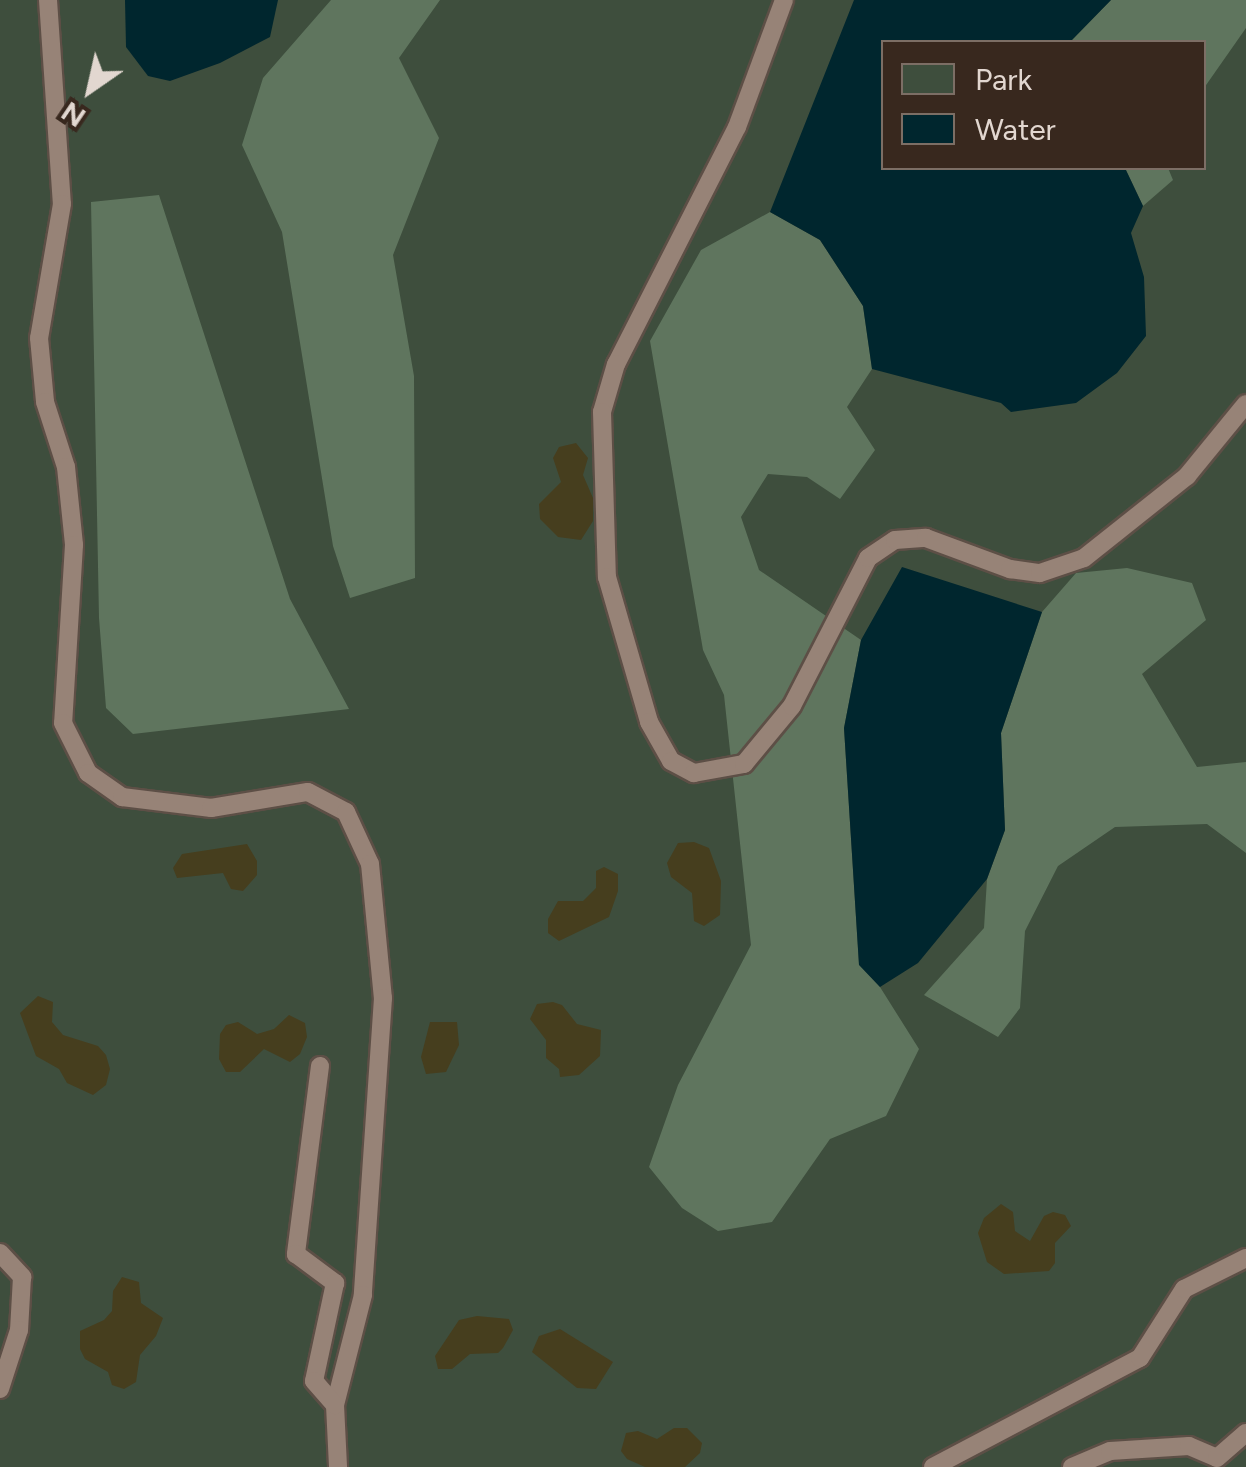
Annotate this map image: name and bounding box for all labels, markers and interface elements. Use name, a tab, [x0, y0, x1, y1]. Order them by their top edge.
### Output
north arrow	[40, 40, 140, 140]
legend	[881, 40, 1206, 170]
text: Park	[975, 61, 1032, 98]
text: N	[55, 95, 92, 135]
text: Water	[975, 111, 1056, 148]

